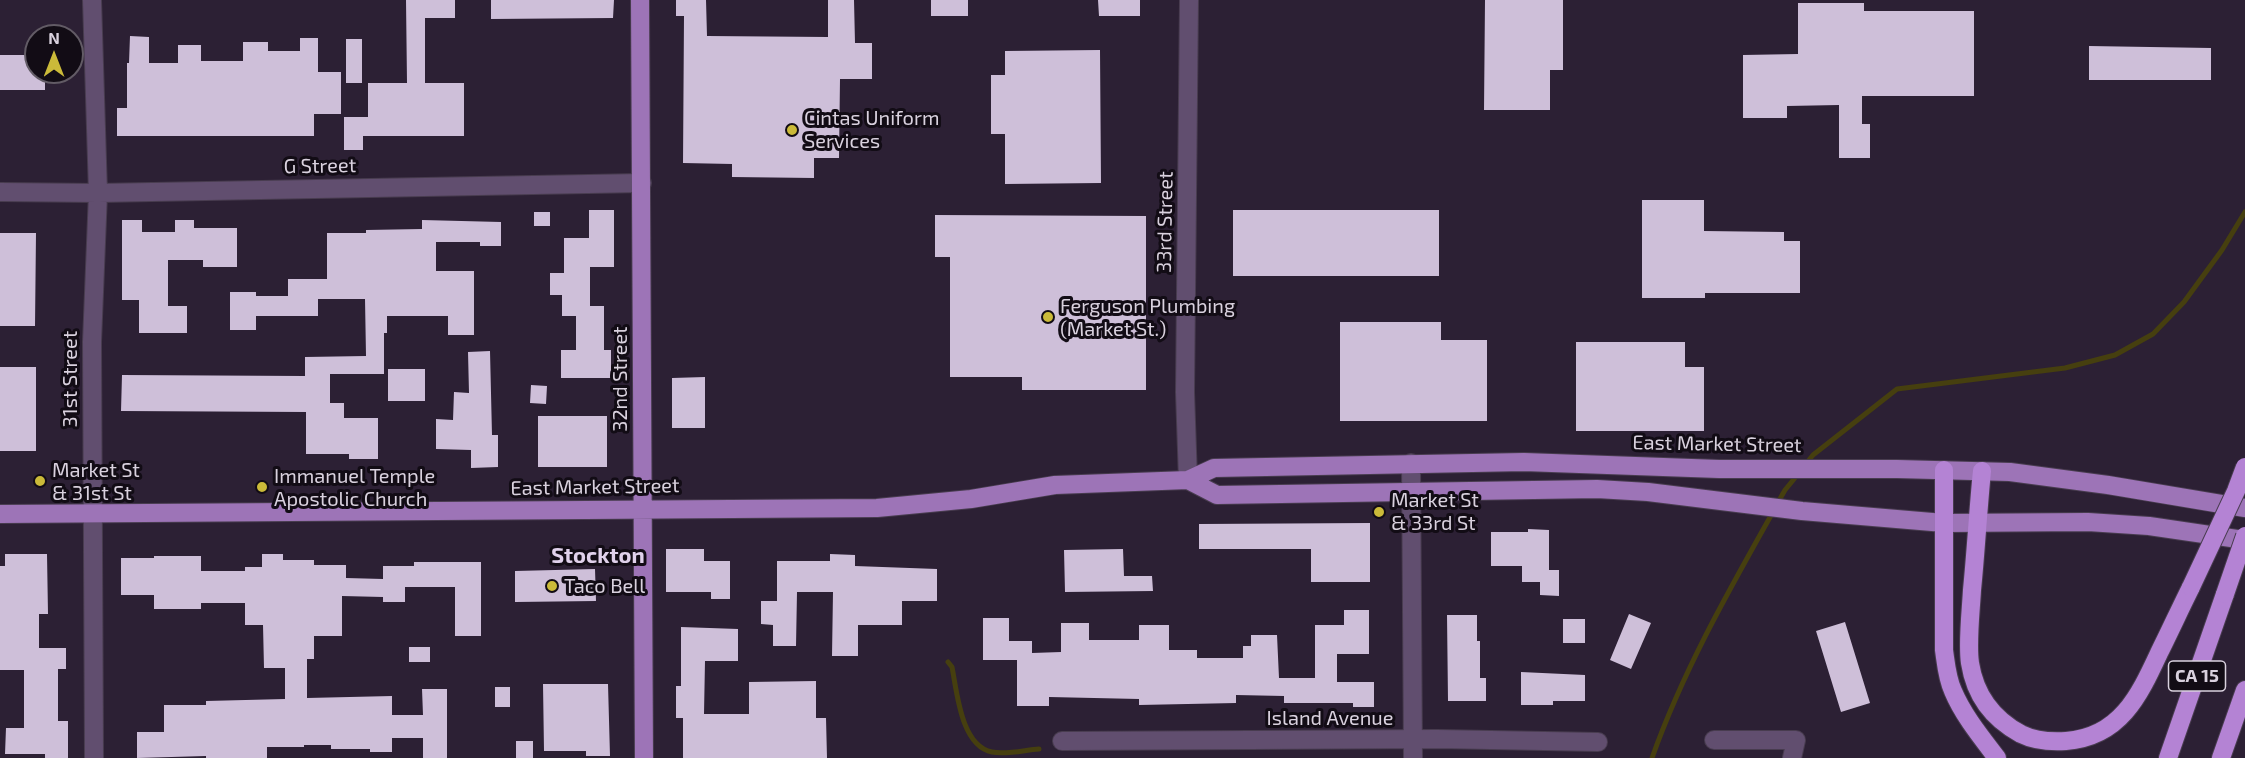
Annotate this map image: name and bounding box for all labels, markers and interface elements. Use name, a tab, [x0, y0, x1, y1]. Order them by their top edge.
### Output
north arrow	[24, 24, 84, 84]
text: N	[48, 28, 60, 47]
place label: Cintas Uniform Services	[804, 106, 939, 153]
marker: Cintas Uniform Services	[785, 123, 799, 137]
street label: G Street	[283, 153, 357, 179]
street label: 33rd Street	[1152, 171, 1178, 273]
place label: Ferguson Plumbing (Market St.)	[1060, 294, 1235, 341]
marker: Ferguson Plumbing (Market St.)	[1041, 310, 1055, 324]
street label: 32nd Street	[608, 326, 632, 432]
street label: 31st Street	[58, 331, 82, 427]
street label: East Market Street	[1632, 431, 1802, 457]
place label: Market St & 31st St	[52, 458, 140, 505]
place label: Immanuel Temple Apostolic Church	[274, 464, 435, 511]
marker: Market St & 31st St	[33, 474, 47, 488]
street label: East Market Street	[510, 474, 680, 500]
marker: Immanuel Temple Apostolic Church	[255, 480, 269, 494]
place label: Market St & 33rd St	[1391, 488, 1479, 535]
marker: Market St & 33rd St	[1372, 505, 1386, 519]
district label: Stockton	[551, 543, 645, 569]
place label: Taco Bell	[564, 574, 645, 598]
marker: Taco Bell	[545, 579, 559, 593]
road number: CA 15	[2168, 661, 2226, 691]
street label: Island Avenue	[1267, 706, 1393, 730]

